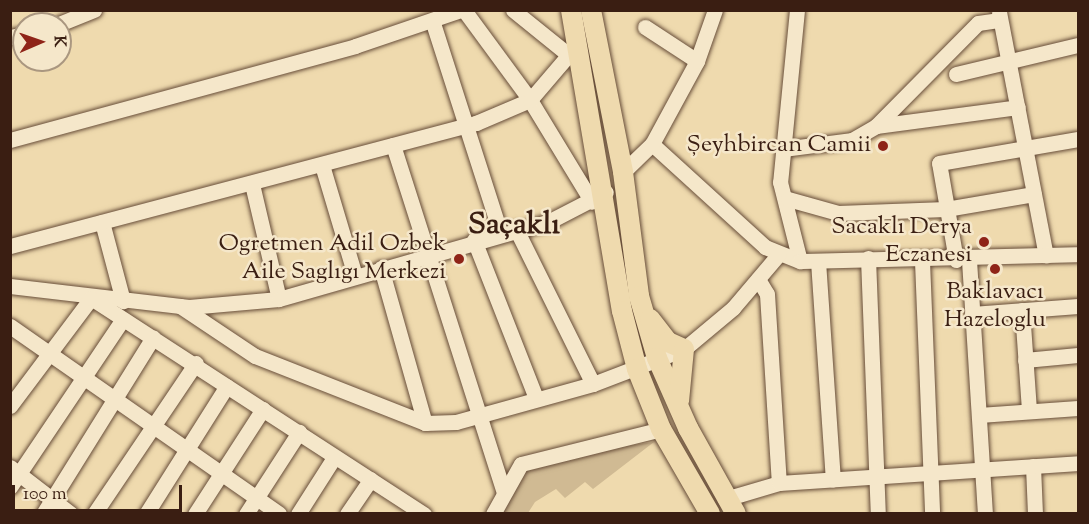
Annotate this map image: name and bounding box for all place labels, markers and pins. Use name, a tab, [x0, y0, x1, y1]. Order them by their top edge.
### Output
place label: Şeyhbircan Camii	[687, 132, 871, 160]
marker: Şeyhbircan Camii	[876, 139, 890, 153]
place label: Sacaklı Derya Eczanesi	[831, 214, 972, 270]
place label: Ogretmen Adil Ozbek Aile Saglıgı Merkezi	[218, 231, 446, 287]
marker: Sacaklı Derya Eczanesi	[977, 235, 991, 249]
marker: Ogretmen Adil Ozbek Aile Saglıgı Merkezi	[450, 250, 468, 268]
marker: Baklavacı Hazeloglu	[988, 262, 1002, 276]
place label: Baklavacı Hazeloglu	[944, 279, 1046, 335]

